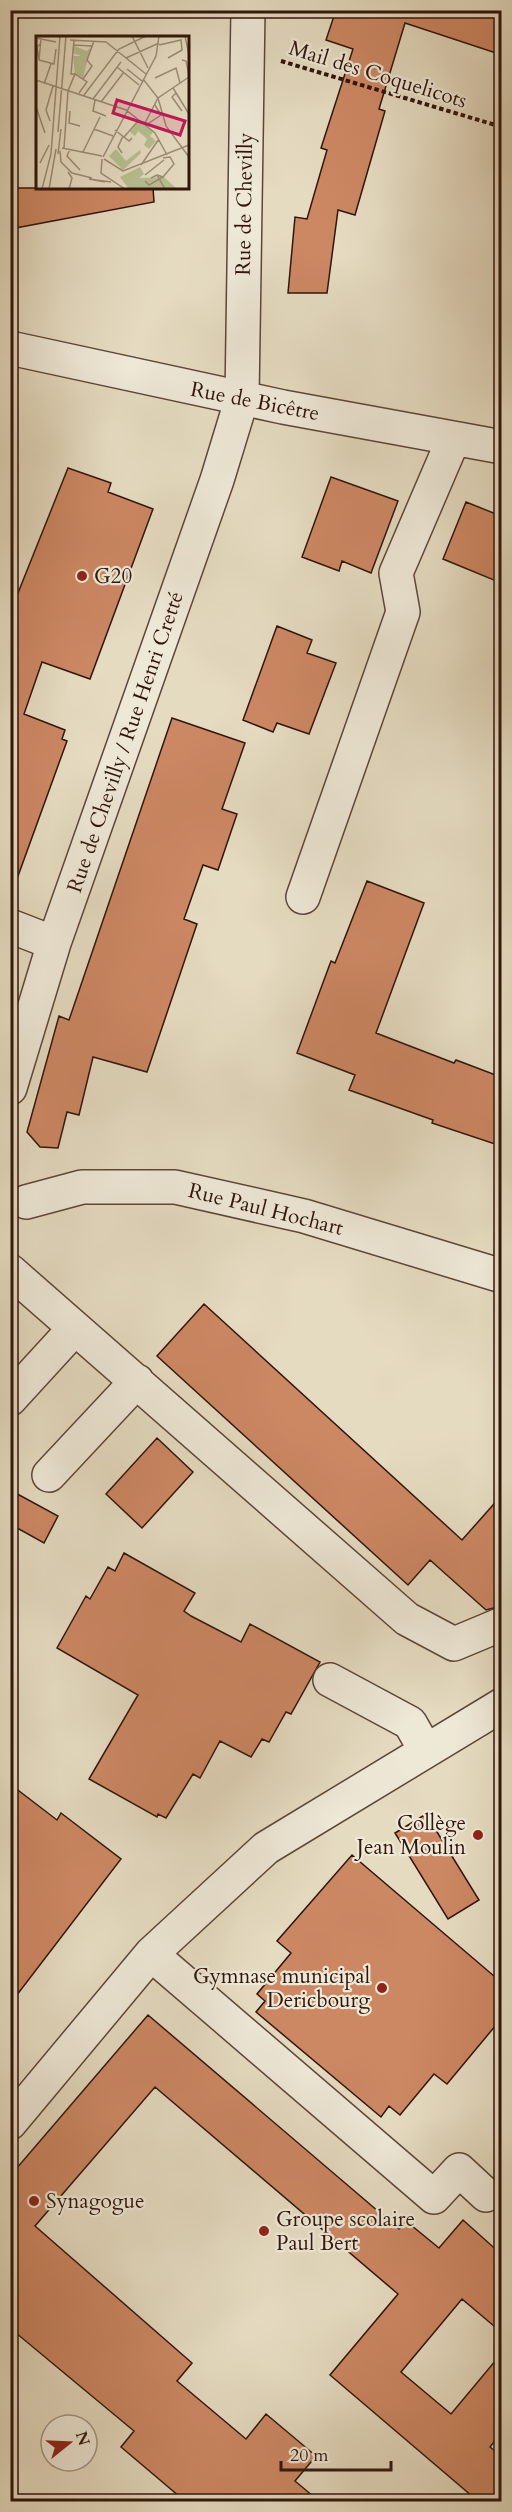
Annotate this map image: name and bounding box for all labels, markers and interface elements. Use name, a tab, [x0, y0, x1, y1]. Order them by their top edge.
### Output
street label: Mail des Coquelicots	[285, 34, 470, 115]
inset map	[36, 36, 189, 189]
street label: Rue de Chevilly	[229, 132, 260, 276]
street label: Rue de Bicêtre	[188, 375, 322, 428]
place label: G20	[94, 562, 132, 591]
marker: G20	[75, 569, 89, 583]
street label: Rue de Chevilly / Rue Henri Cretté	[60, 588, 191, 897]
street label: Rue Paul Hochart	[185, 1176, 347, 1243]
place label: Collège Jean Moulin	[354, 1809, 466, 1862]
marker: Collège Jean Moulin	[471, 1828, 485, 1842]
place label: Gymnase municipal Dericbourg	[193, 1962, 370, 2015]
marker: Gymnase municipal Dericbourg	[375, 1981, 389, 1995]
place label: Synagogue	[46, 2187, 145, 2216]
marker: Synagogue	[27, 2194, 41, 2208]
place label: Groupe scolaire Paul Bert	[276, 2205, 415, 2258]
marker: Groupe scolaire Paul Bert	[257, 2224, 271, 2238]
north arrow	[39, 2413, 99, 2473]
text: N	[70, 2429, 95, 2449]
scale bar	[281, 2434, 390, 2472]
text: 20 m	[290, 2443, 329, 2468]

